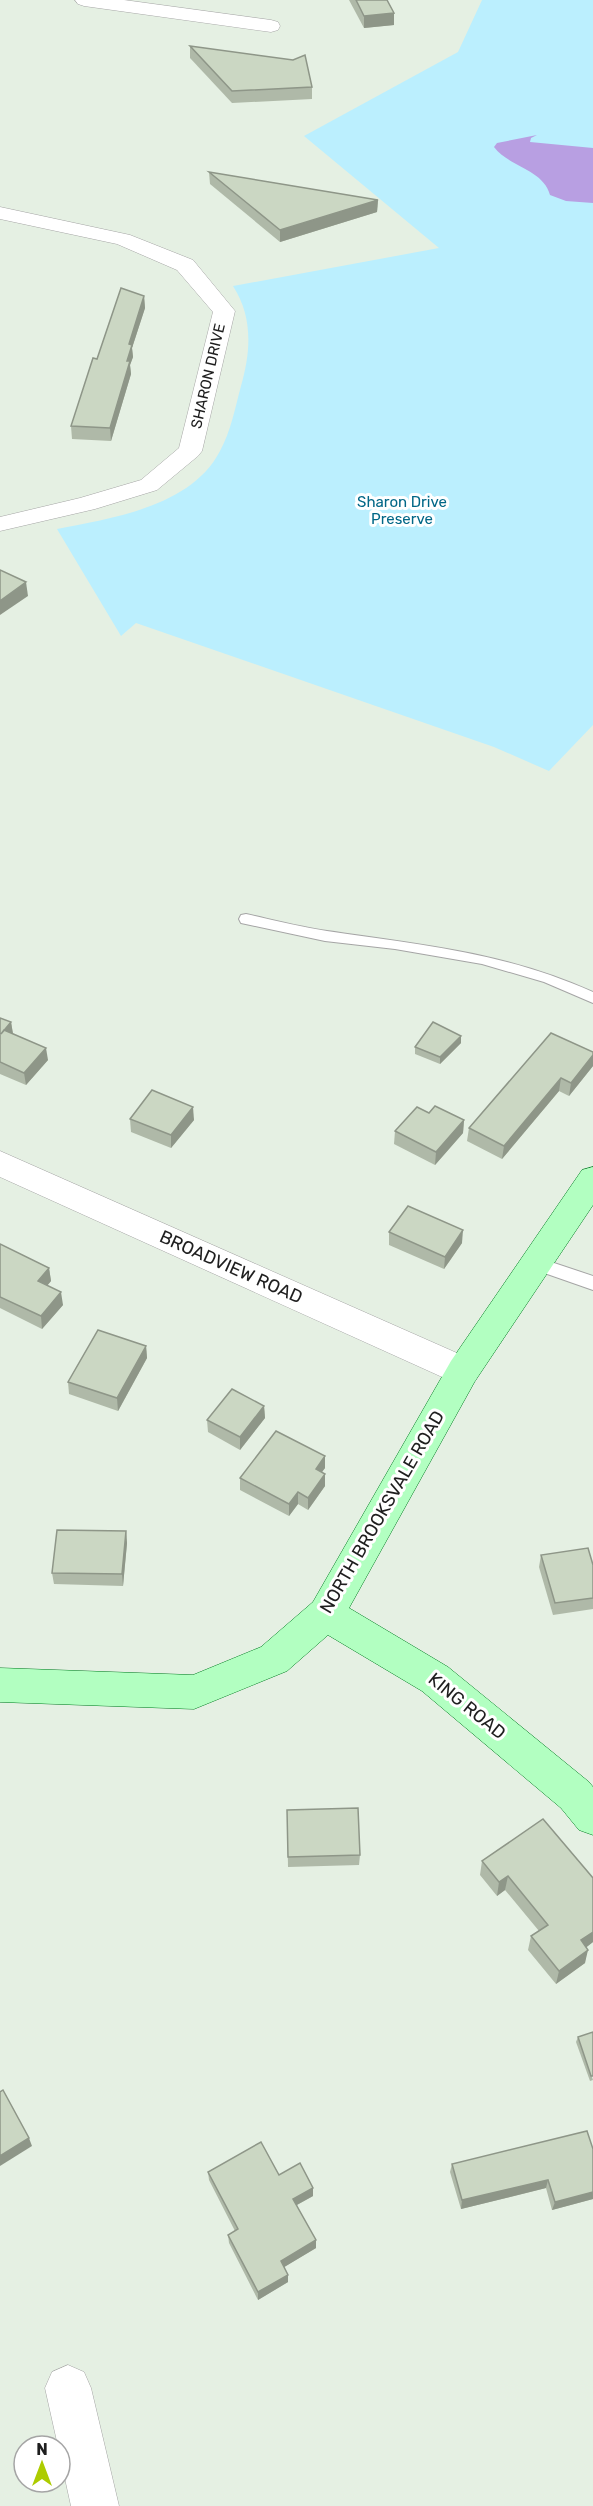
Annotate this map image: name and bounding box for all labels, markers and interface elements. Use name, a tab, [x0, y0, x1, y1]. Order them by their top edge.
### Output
street label: SHARON DRIVE	[187, 322, 229, 430]
park label: Sharon Drive Preserve	[357, 493, 447, 528]
street label: BROADVIEW ROAD	[156, 1226, 306, 1308]
street label: NORTH BROOKSVALE ROAD	[315, 1407, 449, 1617]
street label: KING ROAD	[424, 1668, 510, 1744]
north arrow	[12, 2434, 72, 2494]
text: N	[36, 2440, 48, 2459]

